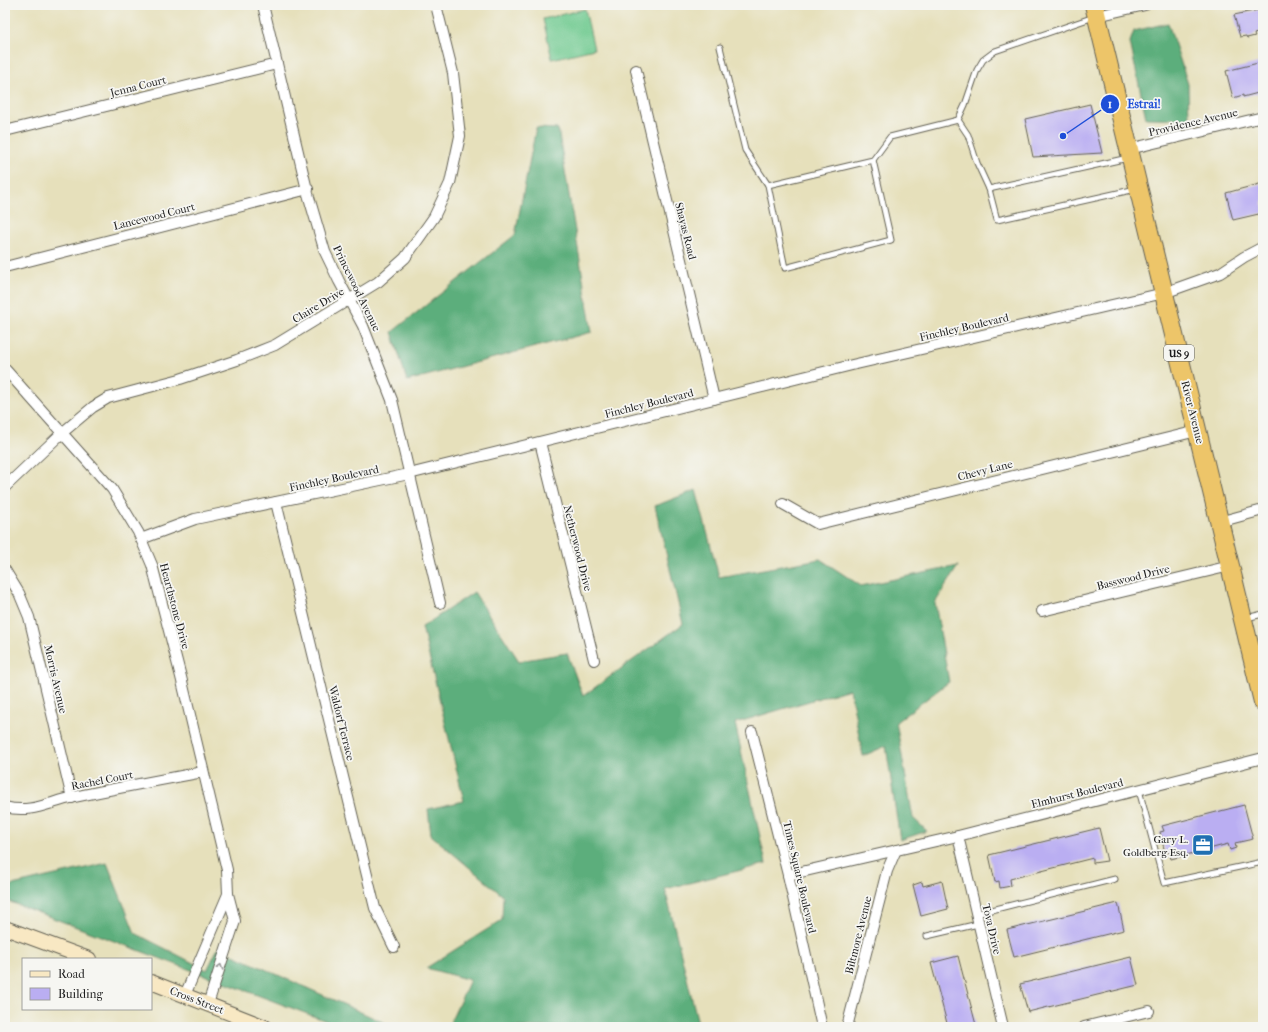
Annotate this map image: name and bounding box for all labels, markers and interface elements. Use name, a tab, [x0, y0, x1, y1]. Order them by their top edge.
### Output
street label: Jenna Court	[108, 73, 168, 100]
callout: Estrai!	[1100, 92, 1169, 116]
text: 1	[1108, 97, 1112, 111]
text: Estrai!	[1127, 97, 1161, 111]
street label: Providence Avenue	[1147, 106, 1240, 139]
street label: Lancewood Court	[112, 200, 196, 233]
street label: Shayas Road	[672, 201, 699, 262]
street label: Princewood Avenue	[330, 243, 383, 334]
street label: Claire Drive	[290, 285, 347, 326]
street label: Finchley Boulevard	[918, 311, 1011, 344]
road number: US 9	[1164, 345, 1194, 361]
street label: River Avenue	[1178, 379, 1207, 445]
street label: Finchley Boulevard	[603, 386, 696, 421]
street label: Chevy Lane	[956, 457, 1014, 484]
street label: Finchley Boulevard	[288, 462, 381, 494]
street label: Netherwood Drive	[561, 504, 595, 593]
street label: Hearthstone Drive	[157, 562, 192, 651]
street label: Basswood Drive	[1095, 562, 1171, 593]
street label: Morris Avenue	[41, 644, 70, 715]
street label: Waldorf Terrace	[326, 683, 357, 763]
street label: Rachel Court	[70, 768, 134, 793]
street label: Elmhurst Boulevard	[1030, 776, 1125, 811]
street label: Times Square Boulevard	[780, 820, 819, 935]
office icon: Gary L. Goldberg Esq.	[1190, 832, 1216, 858]
place label: Gary L. Goldberg Esq.	[1123, 833, 1188, 859]
street label: Biltmore Avenue	[843, 894, 875, 975]
street label: Tova Drive	[979, 903, 1004, 956]
legend	[22, 958, 152, 1010]
one-way arrow	[215, 963, 224, 970]
text: Road	[58, 967, 85, 981]
street label: Cross Street	[168, 984, 226, 1017]
text: Building	[58, 987, 103, 1001]

